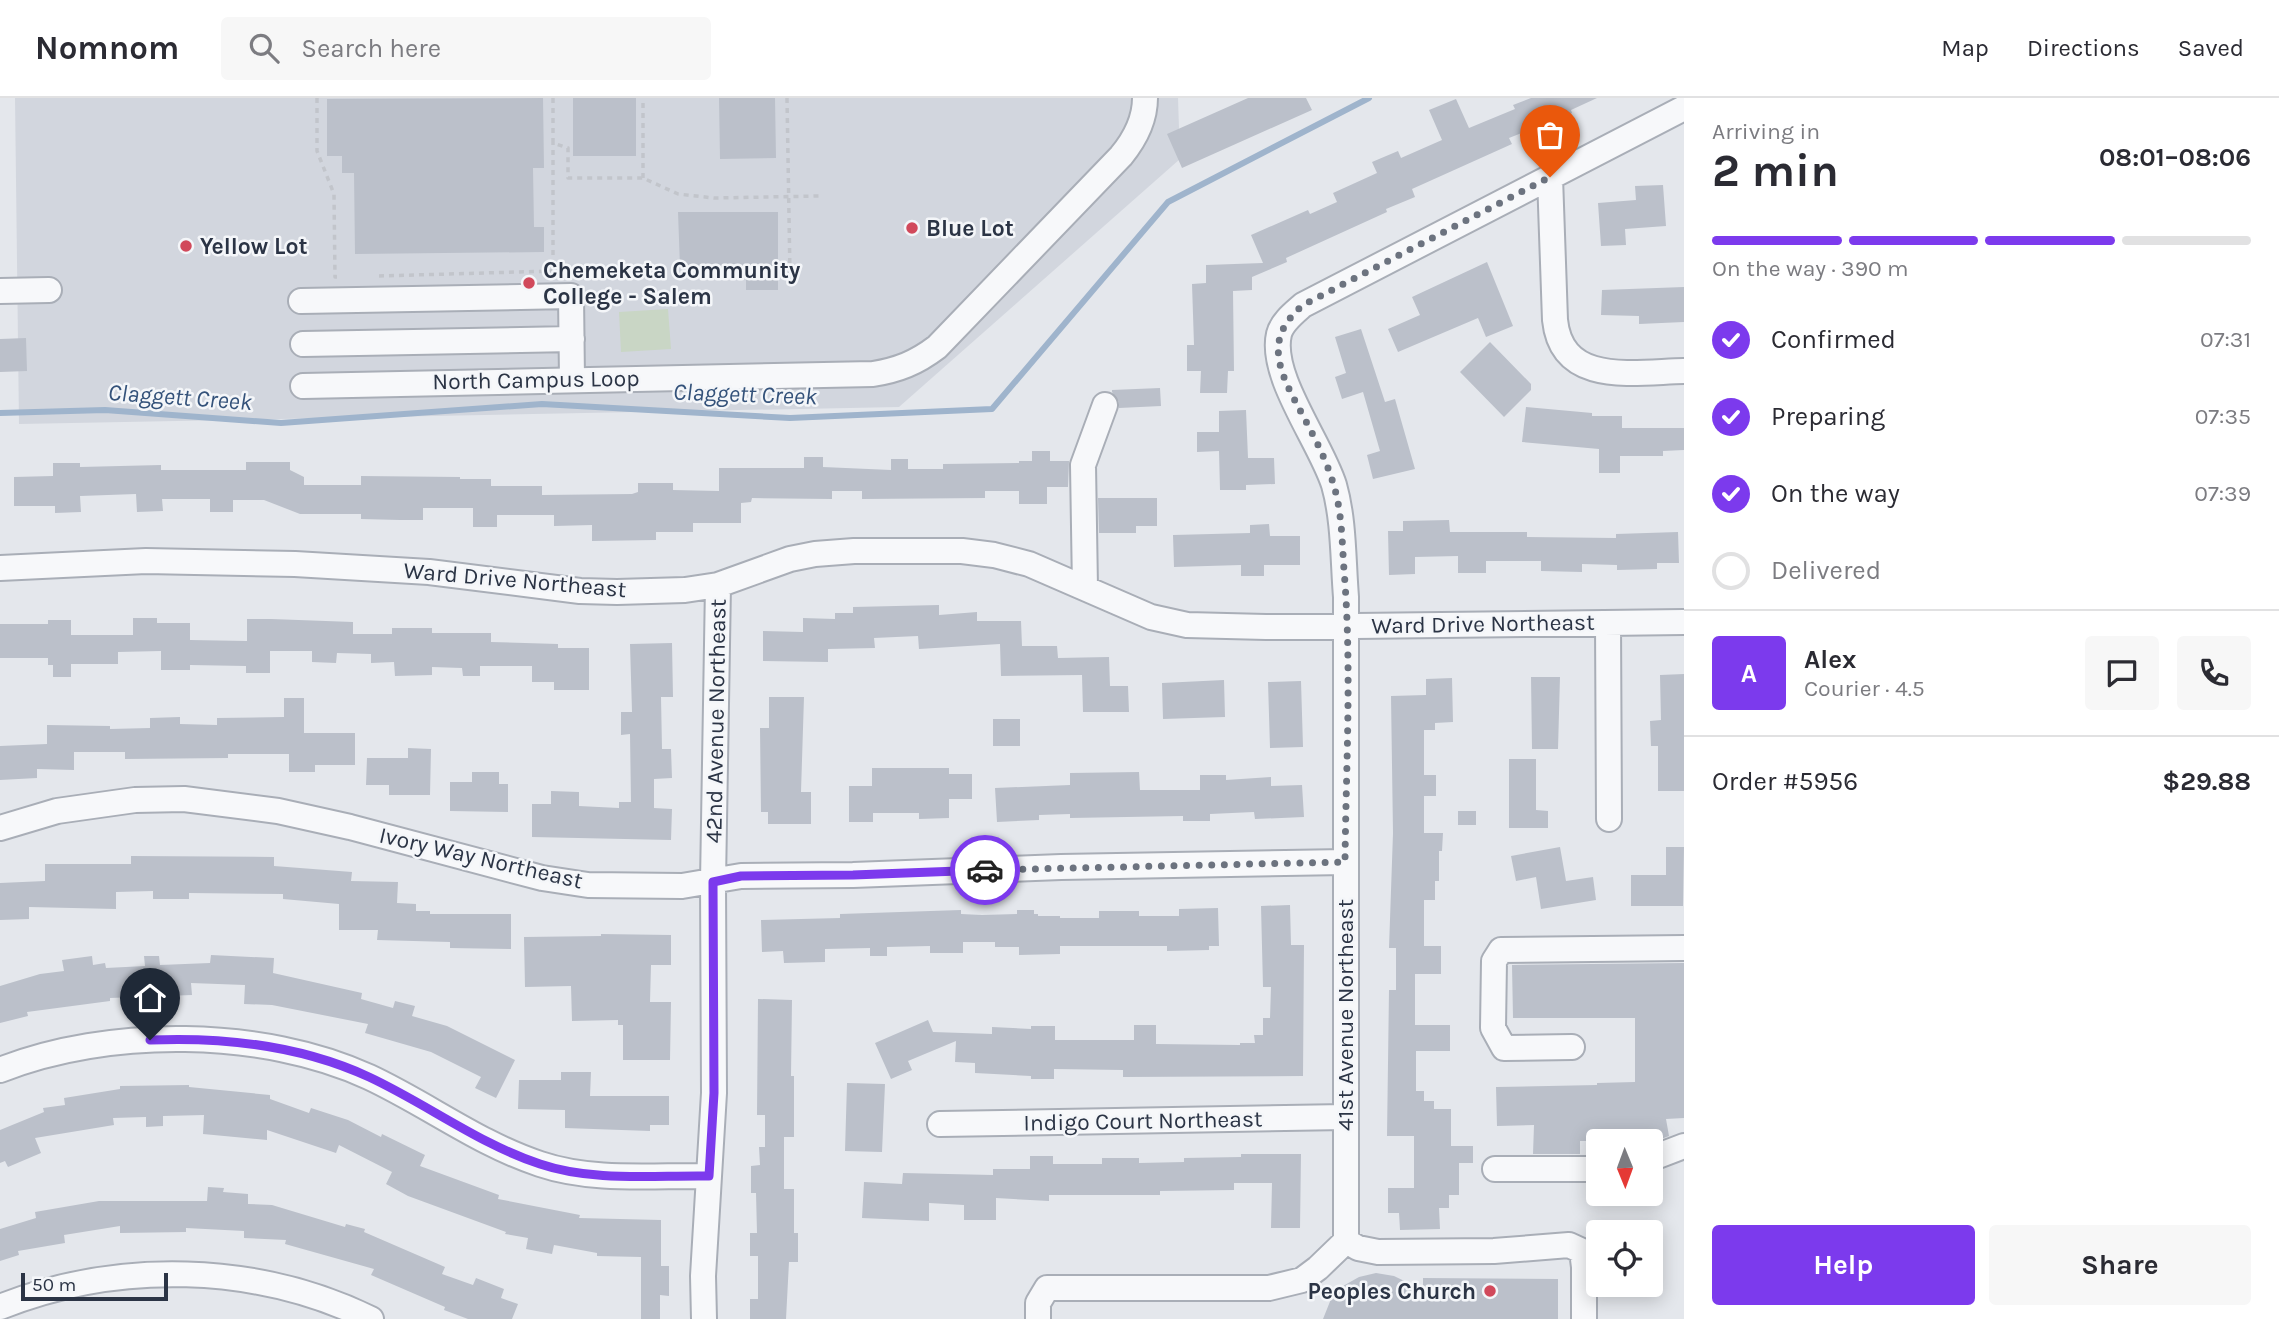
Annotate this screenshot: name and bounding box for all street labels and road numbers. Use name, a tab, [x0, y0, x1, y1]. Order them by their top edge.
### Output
street label: North Campus Loop	[432, 365, 640, 395]
street label: Ward Drive Northeast	[403, 557, 628, 603]
street label: 42nd Avenue Northeast	[700, 598, 732, 844]
street label: Ward Drive Northeast	[1371, 609, 1595, 639]
street label: Ivory Way Northeast	[377, 821, 586, 895]
street label: 41st Avenue Northeast	[1332, 899, 1359, 1131]
street label: Indigo Court Northeast	[1023, 1105, 1263, 1137]

